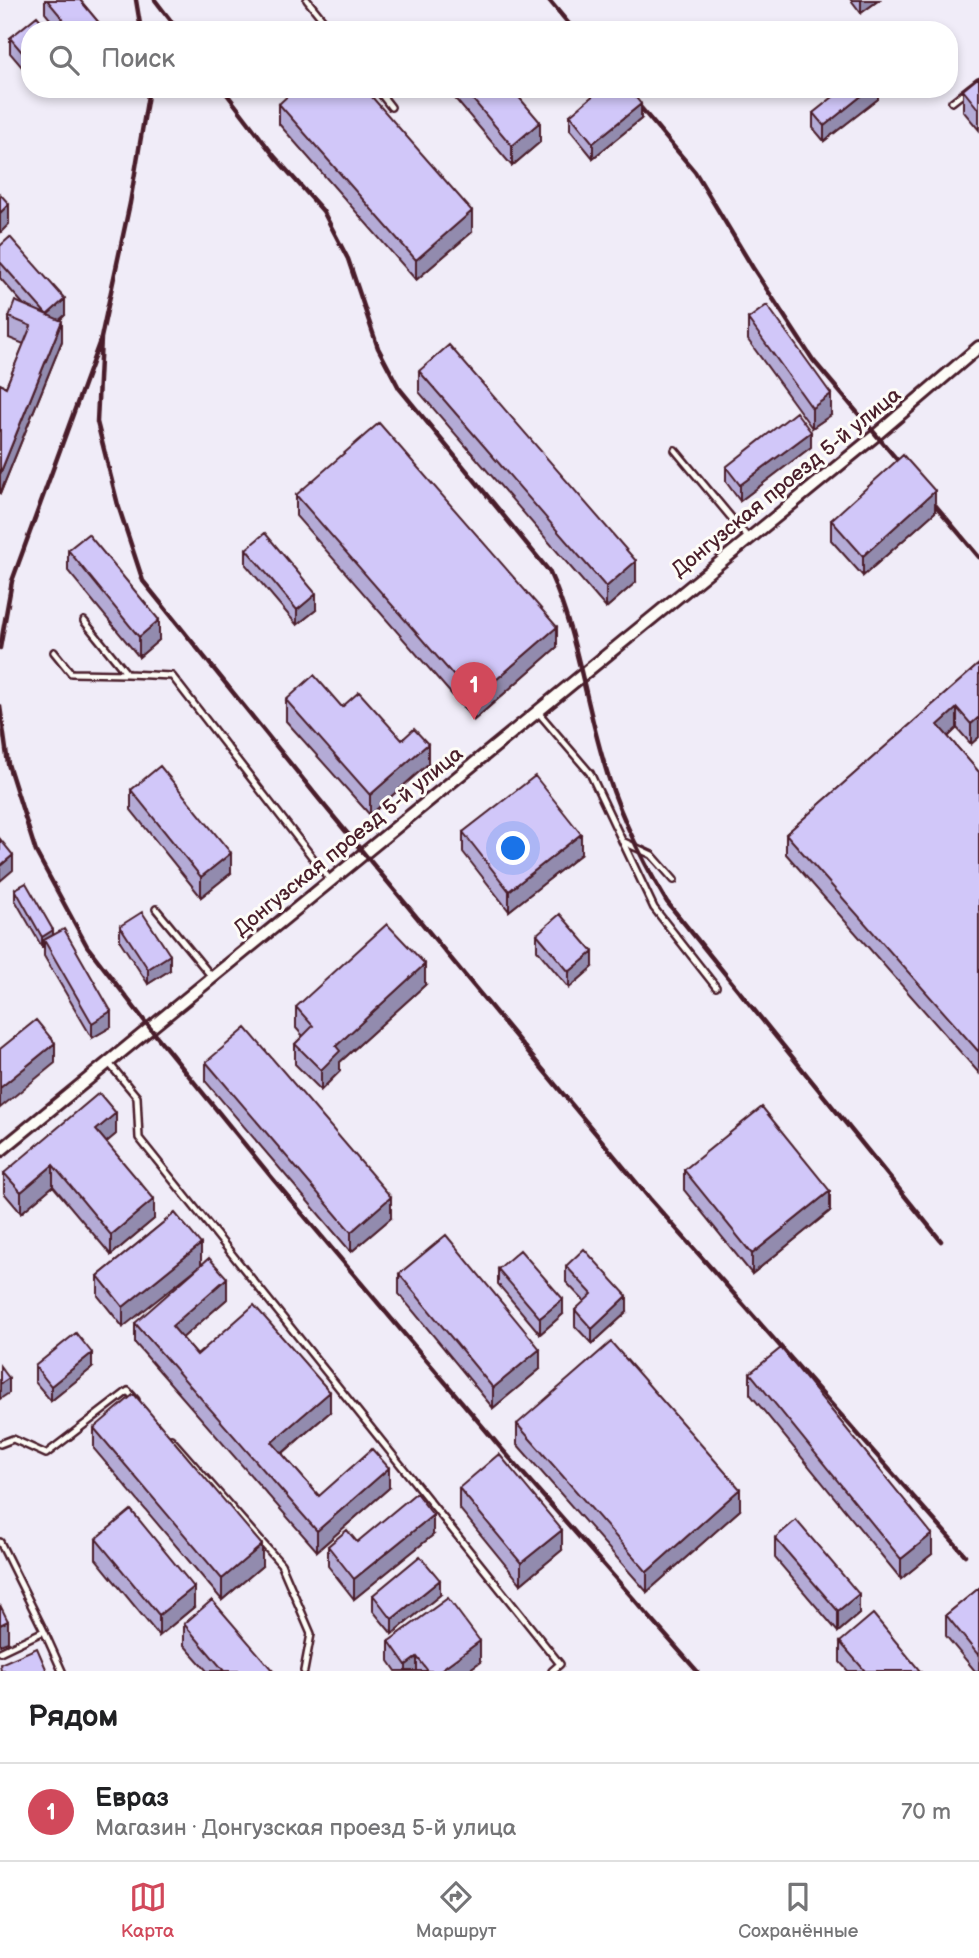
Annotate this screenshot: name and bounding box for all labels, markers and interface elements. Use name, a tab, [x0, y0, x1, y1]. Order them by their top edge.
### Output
search box	[21, 21, 958, 98]
icon: search	[45, 41, 83, 79]
text: Поиск	[101, 44, 175, 75]
street label: Донгузская проезд 5-й улица	[667, 382, 906, 582]
pin: 1	[451, 662, 497, 720]
street label: Донгузская проезд 5-й улица	[229, 741, 468, 941]
your location	[496, 831, 530, 865]
text: Рядом	[28, 1699, 118, 1735]
text: Евраз	[95, 1783, 169, 1814]
text: 1	[46, 1798, 56, 1826]
text: 70 m	[901, 1798, 951, 1826]
text: Магазин · Донгузская проезд 5-й улица	[95, 1814, 516, 1842]
tab: Карта	[121, 1878, 174, 1943]
tab: Маршрут	[416, 1878, 497, 1943]
tab: Сохранённые	[738, 1878, 858, 1943]

